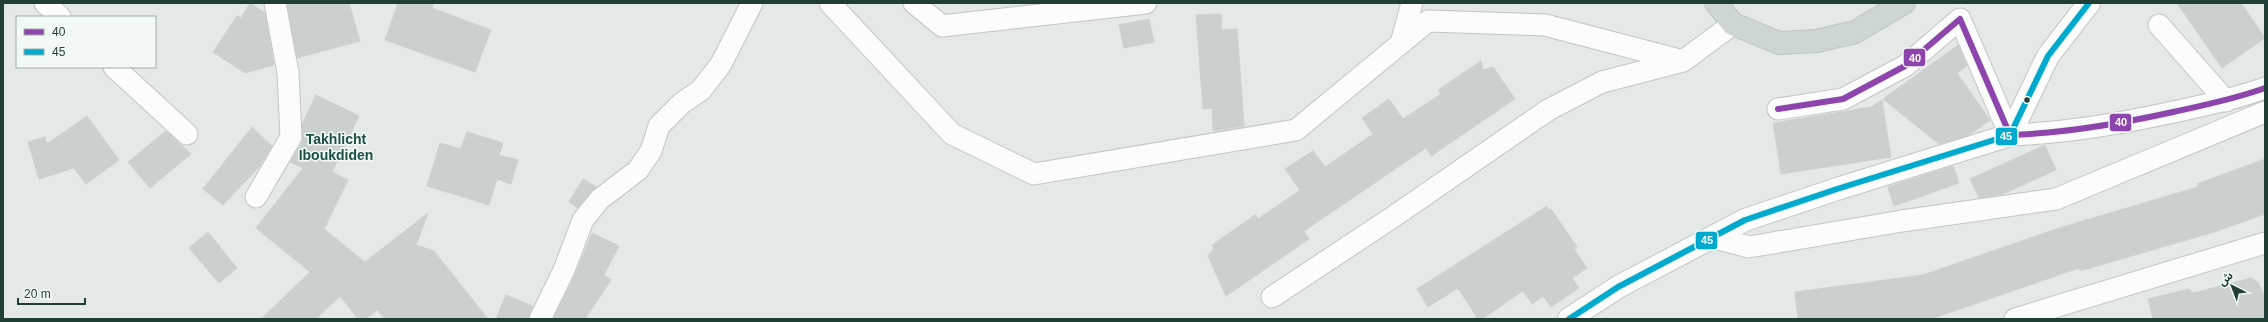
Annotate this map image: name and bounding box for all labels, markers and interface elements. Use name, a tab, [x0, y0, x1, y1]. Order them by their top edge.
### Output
legend	[16, 16, 156, 68]
text: 40	[52, 25, 66, 39]
text: 45	[52, 45, 66, 59]
line badge: 40	[1903, 48, 1926, 67]
text: 40	[1909, 52, 1921, 64]
unlabelled marker	[2022, 95, 2032, 105]
line badge: 40	[2109, 113, 2132, 132]
text: 40	[2115, 116, 2127, 128]
line badge: 45	[1995, 127, 2018, 146]
text: 45	[2000, 130, 2012, 142]
district label: Takhlicht Iboukdiden	[299, 131, 373, 163]
line badge: 45	[1695, 231, 1718, 250]
text: 45	[1701, 234, 1713, 246]
north arrow	[2212, 266, 2252, 306]
text: ش	[2216, 269, 2236, 289]
scale bar	[18, 280, 85, 306]
text: 20 m	[24, 287, 51, 301]

